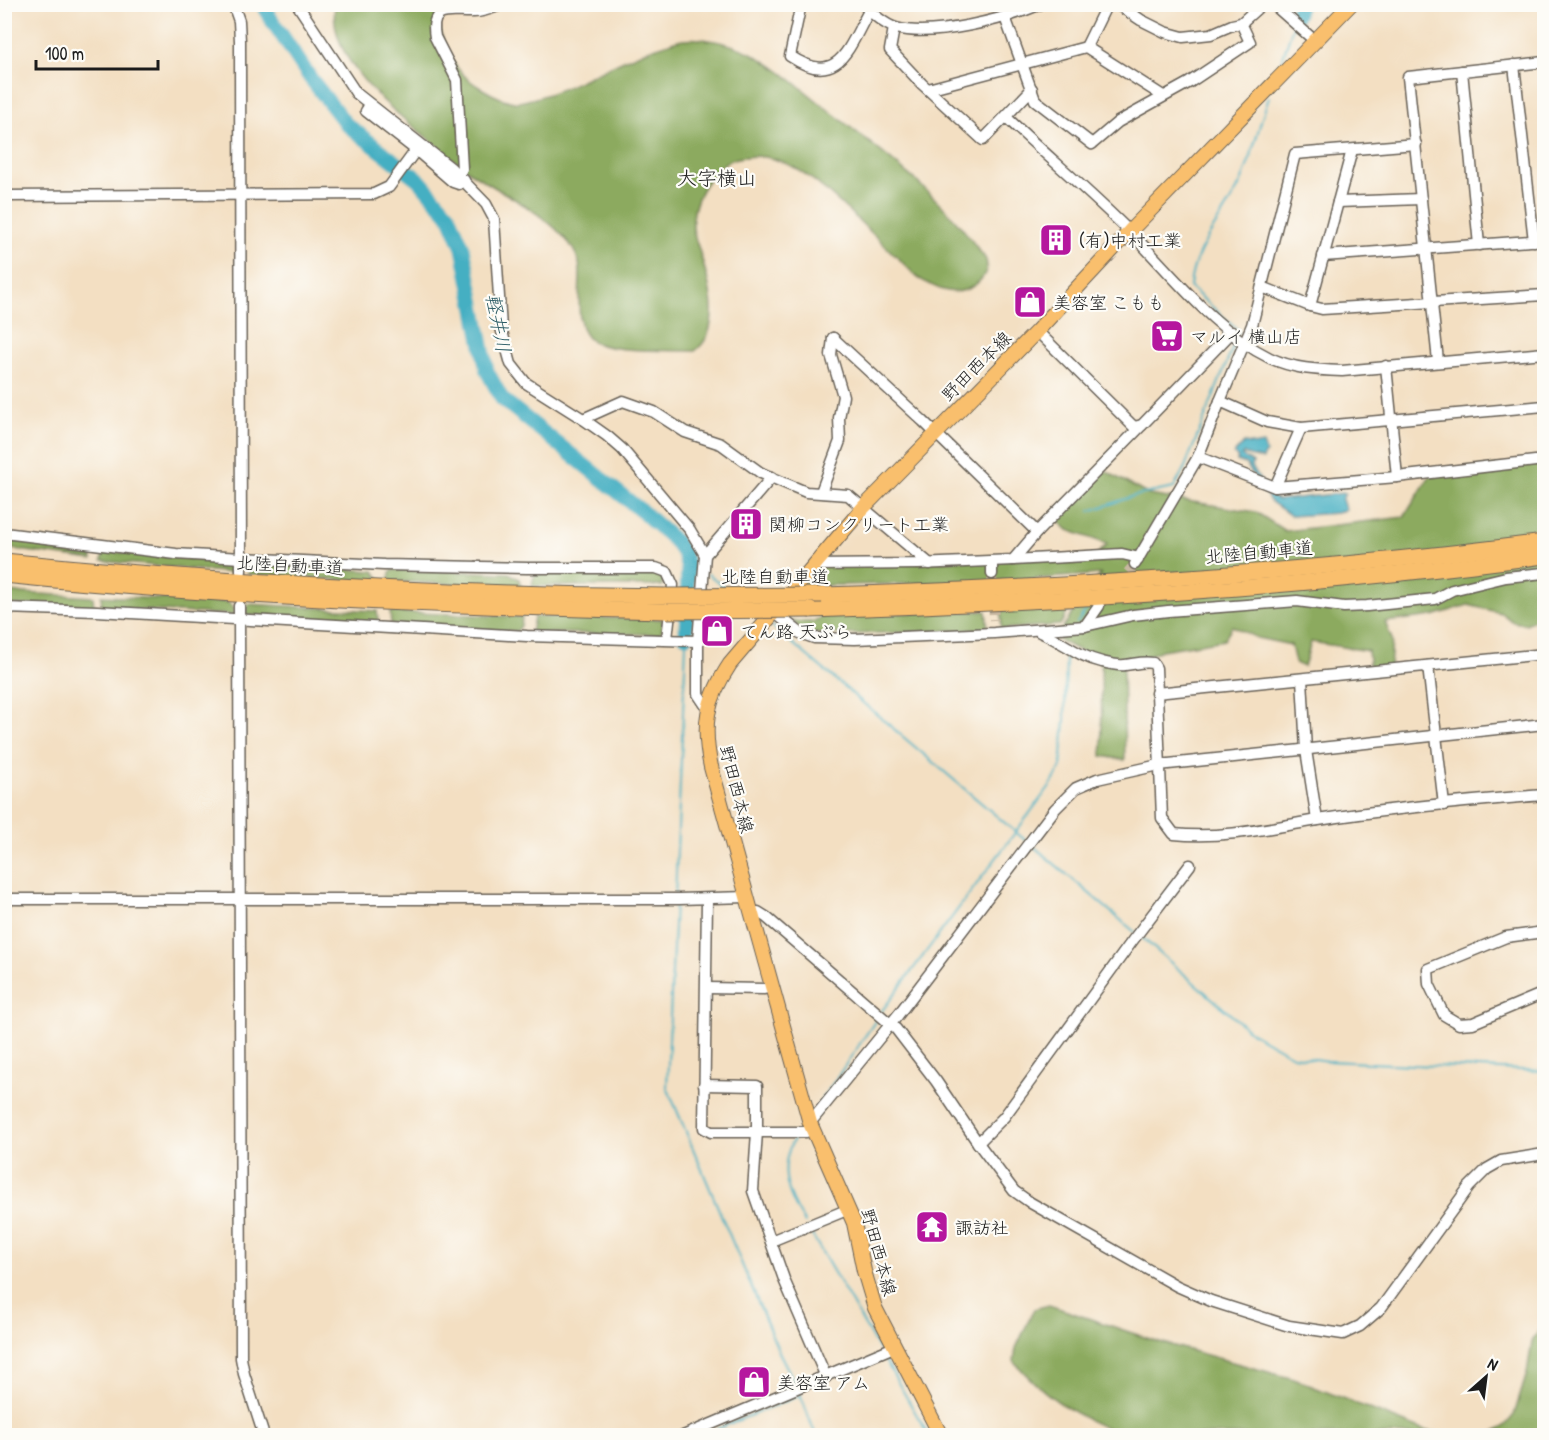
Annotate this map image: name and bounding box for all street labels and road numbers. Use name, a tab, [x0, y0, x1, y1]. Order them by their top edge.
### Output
street label: 野田西本線	[935, 325, 1017, 407]
street label: 北陸自動車道	[1204, 535, 1314, 569]
street label: 北陸自動車道	[235, 550, 345, 580]
street label: 北陸自動車道	[721, 564, 829, 589]
street label: 野田西本線	[714, 742, 760, 836]
street label: 野田西本線	[855, 1205, 903, 1299]

